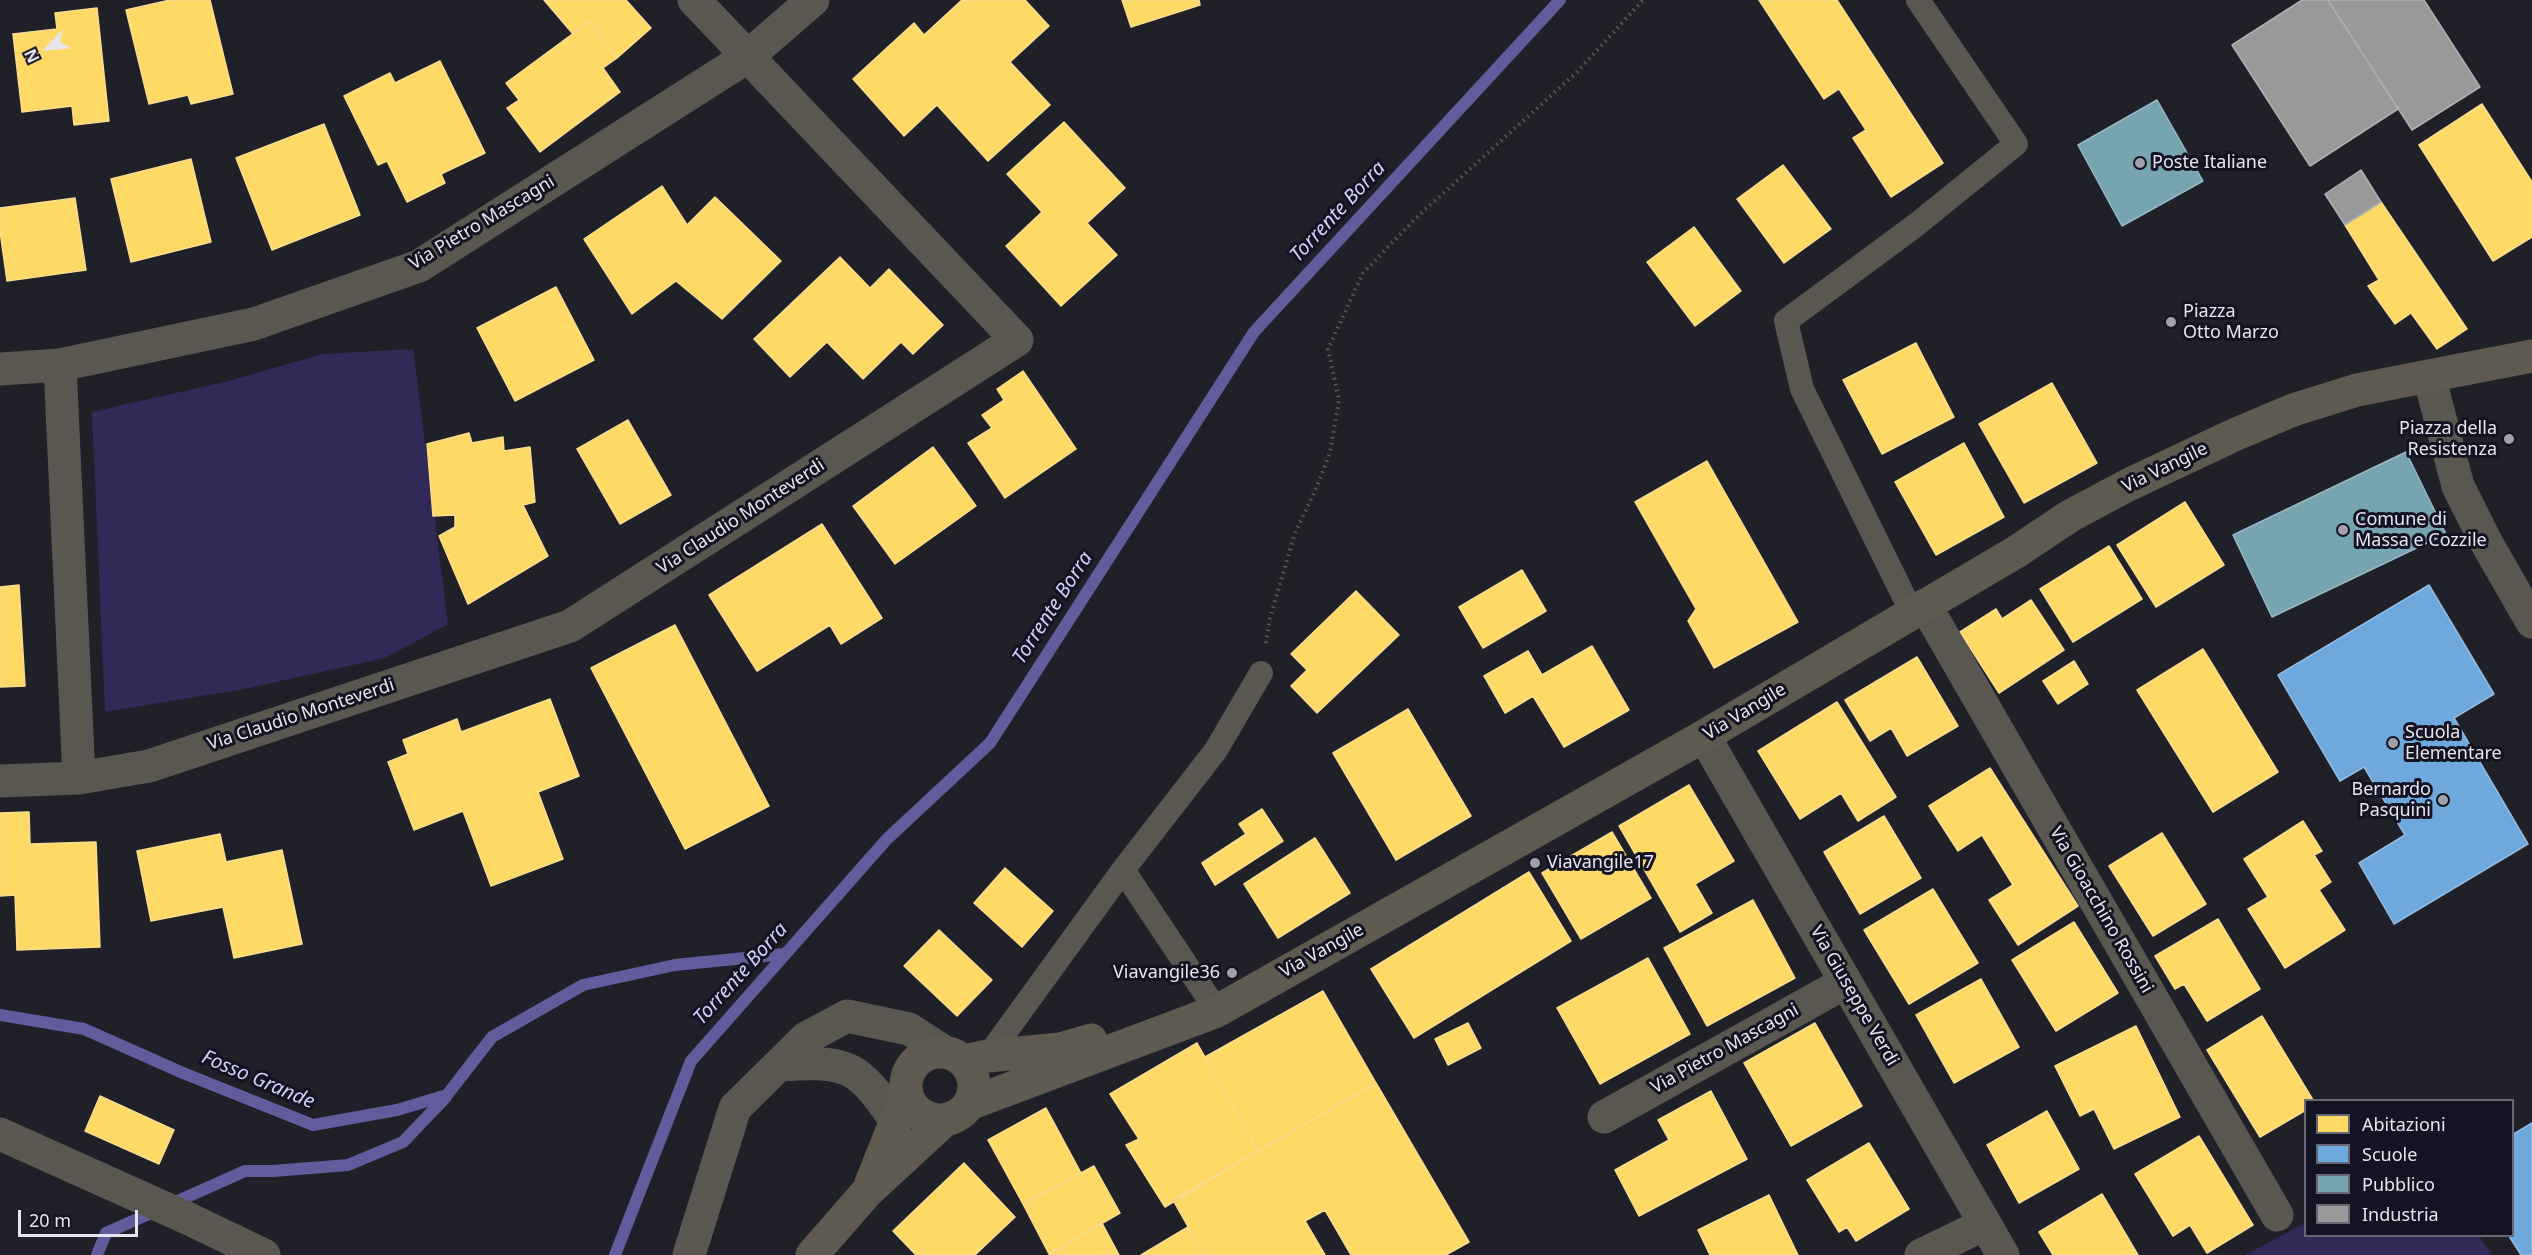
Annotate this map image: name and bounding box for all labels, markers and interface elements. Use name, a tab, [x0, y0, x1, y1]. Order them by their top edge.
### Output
north arrow	[18, 18, 78, 78]
text: N	[19, 45, 45, 67]
place label: Poste Italiane	[2152, 152, 2267, 174]
marker: Poste Italiane	[2133, 156, 2147, 170]
water label: Torrente Borra	[1285, 157, 1391, 267]
street label: Via Pietro Mascagni	[405, 171, 559, 275]
place label: Piazza Otto Marzo	[2183, 301, 2279, 344]
marker: Piazza Otto Marzo	[2164, 315, 2178, 329]
place label: Piazza della Resistenza	[2399, 418, 2497, 460]
marker: Piazza della Resistenza	[2502, 432, 2516, 446]
street label: Via Vangile	[2119, 438, 2211, 498]
street label: Via Claudio Monteverdi	[653, 455, 829, 579]
place label: Comune di Massa e Cozzile	[2355, 509, 2487, 552]
marker: Comune di Massa e Cozzile	[2336, 523, 2350, 537]
water label: Torrente Borra	[1008, 547, 1098, 669]
street label: Via Claudio Monteverdi	[205, 675, 397, 755]
street label: Via Vangile	[1700, 679, 1790, 745]
place label: Scuola Elementare	[2405, 722, 2502, 764]
marker: Scuola Elementare	[2386, 736, 2400, 750]
place label: Bernardo Pasquini	[2351, 779, 2431, 822]
marker: Bernardo Pasquini	[2436, 793, 2450, 807]
street label: Via Gioacchino Rossini	[2045, 823, 2157, 997]
place label: Viavangile17	[1547, 852, 1654, 874]
marker: Viavangile17	[1528, 856, 1542, 870]
water label: Torrente Borra	[689, 918, 793, 1030]
street label: Via Vangile	[1276, 919, 1368, 983]
street label: Via Giuseppe Verdi	[1805, 922, 1903, 1070]
place label: Viavangile36	[1113, 962, 1220, 984]
marker: Viavangile36	[1225, 966, 1239, 980]
street label: Via Pietro Mascagni	[1647, 999, 1803, 1099]
water label: Fosso Grande	[198, 1045, 318, 1115]
legend	[2304, 1099, 2514, 1237]
text: Abitazioni	[2362, 1112, 2446, 1136]
text: Scuole	[2362, 1142, 2417, 1166]
text: Pubblico	[2362, 1172, 2435, 1196]
scale bar	[21, 1198, 141, 1236]
text: Industria	[2362, 1202, 2439, 1226]
text: 20 m	[29, 1208, 71, 1232]

